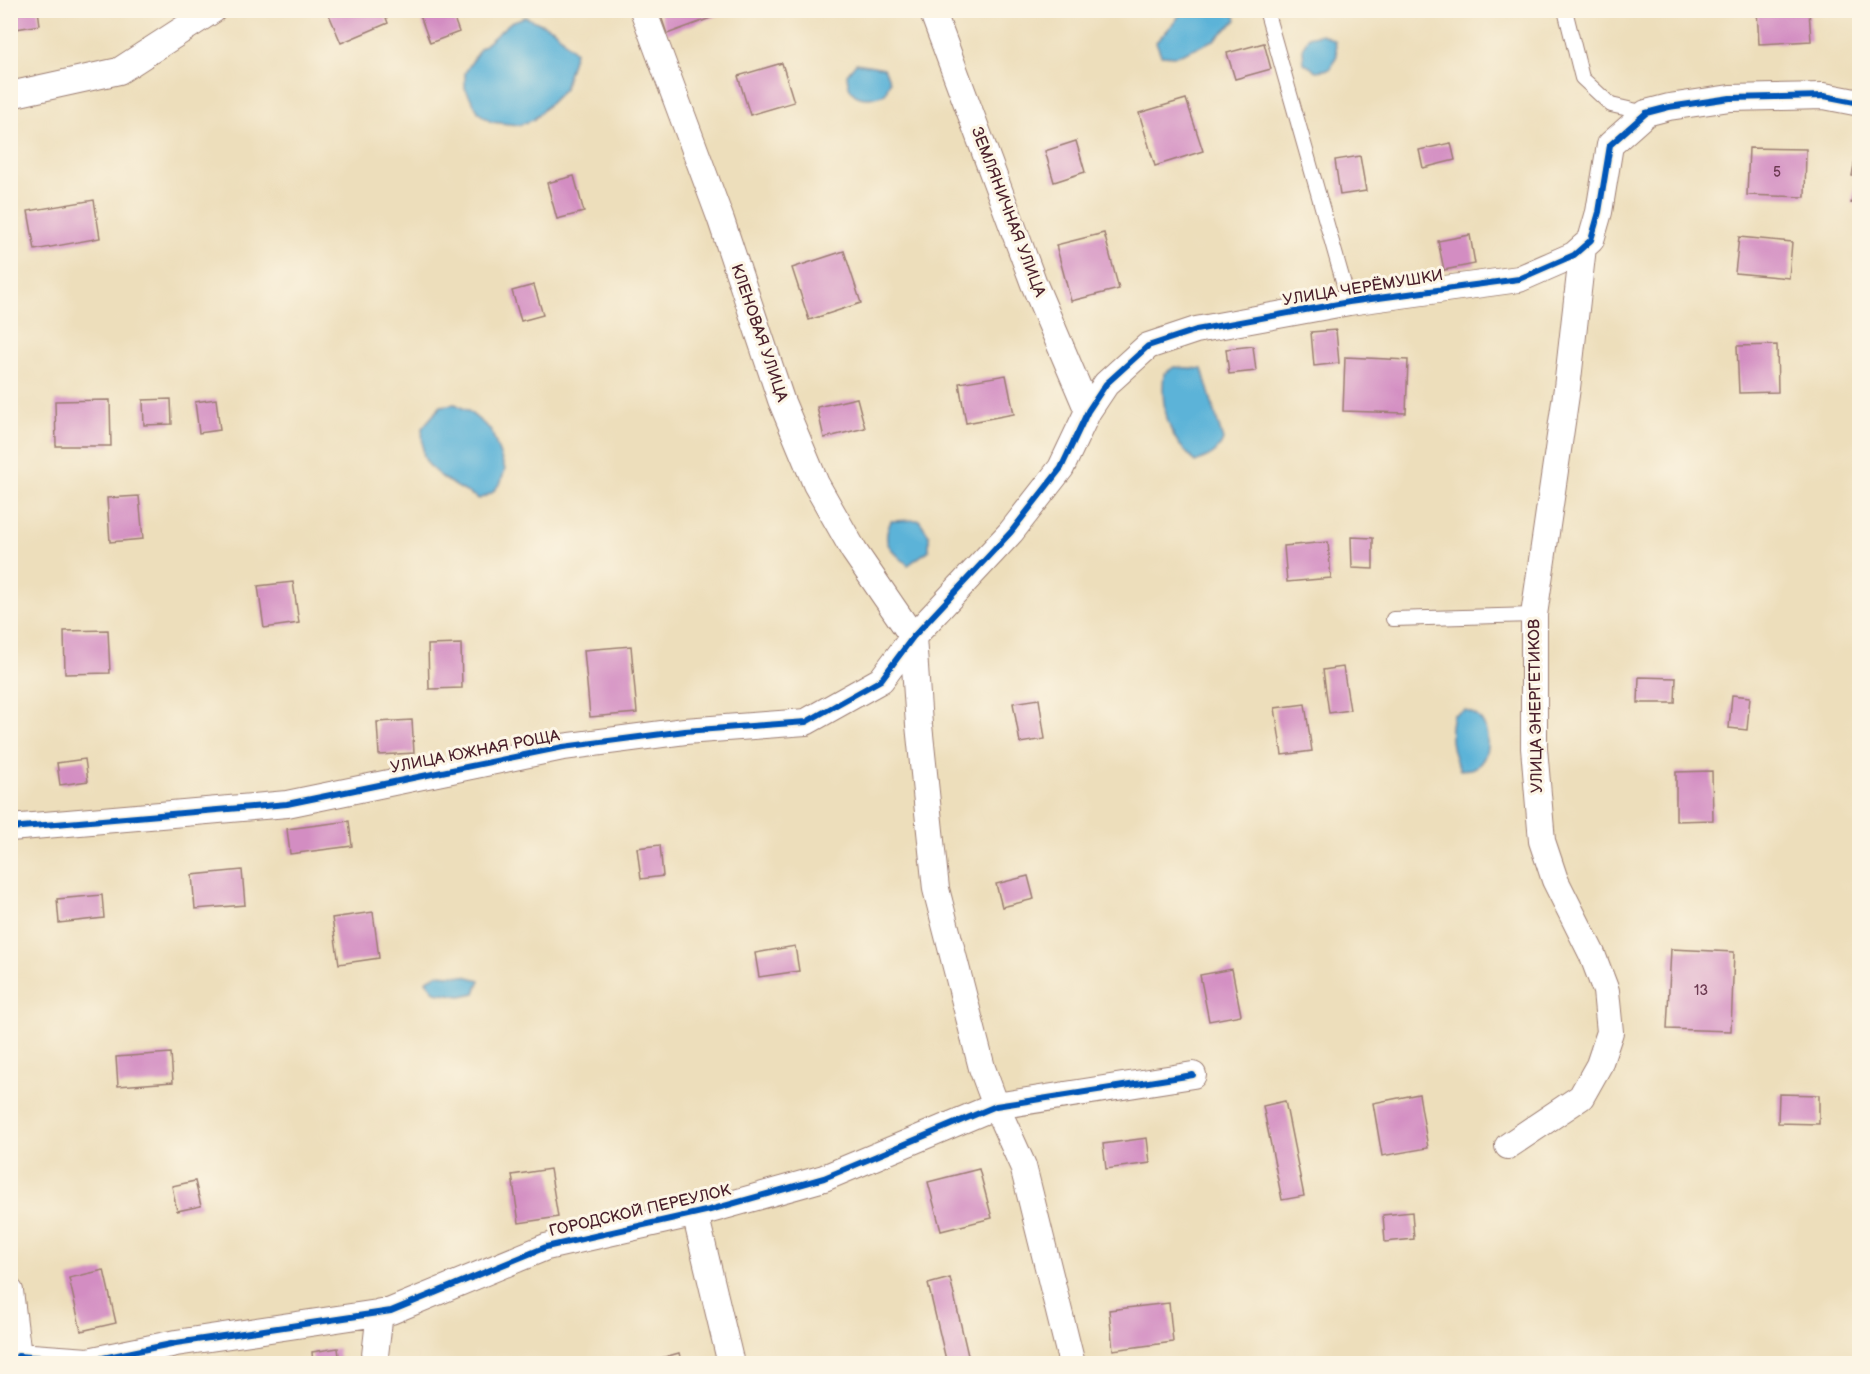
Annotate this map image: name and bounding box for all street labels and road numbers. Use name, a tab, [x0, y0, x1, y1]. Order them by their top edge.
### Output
street label: ЗЕМЛЯНИЧНАЯ УЛИЦА	[967, 124, 1049, 300]
street label: КЛЕНОВАЯ УЛИЦА	[727, 262, 792, 404]
street label: УЛИЦА ЧЕРЁМУШКИ	[1281, 265, 1445, 310]
street label: УЛИЦА ЭНЕРГЕТИКОВ	[1525, 619, 1547, 793]
street label: УЛИЦА ЮЖНАЯ РОЩА	[389, 726, 561, 778]
street label: ГОРОДСКОЙ ПЕРЕУЛОК	[547, 1181, 733, 1241]

